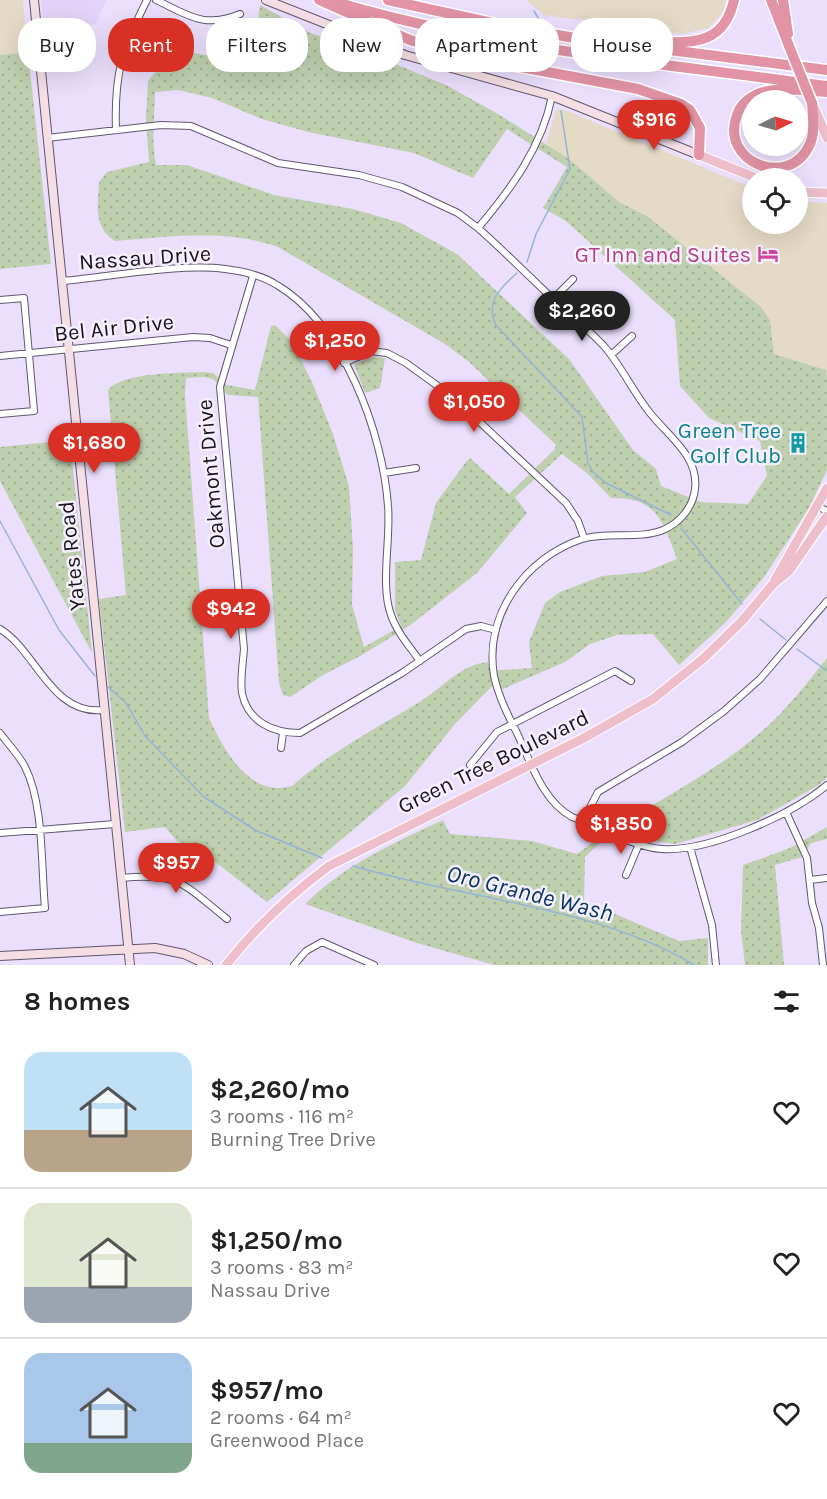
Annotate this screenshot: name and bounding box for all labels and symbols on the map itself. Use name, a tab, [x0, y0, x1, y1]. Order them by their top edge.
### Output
north arrow	[742, 90, 808, 156]
pin: $916	[618, 100, 690, 151]
street label: Nassau Drive	[78, 240, 212, 276]
place label: GT Inn and Suites	[575, 242, 751, 268]
hotel icon: GT Inn and Suites	[756, 242, 780, 266]
pin: $2,260	[533, 291, 631, 342]
street label: Bel Air Drive	[53, 309, 175, 347]
pin: $1,250	[286, 321, 384, 372]
pin: $1,050	[425, 382, 523, 433]
street label: Oakmont Drive	[192, 398, 230, 549]
place label: Green Tree Golf Club	[678, 418, 781, 469]
pin: $1,680	[45, 423, 143, 474]
building icon: Green Tree Golf Club	[786, 431, 810, 455]
street label: Yates Road	[53, 500, 91, 612]
pin: $942	[195, 589, 267, 640]
street label: Green Tree Boulevard	[394, 704, 593, 819]
pin: $1,850	[572, 804, 670, 855]
pin: $957	[140, 843, 212, 894]
water label: Oro Grande Wash	[444, 859, 616, 927]

